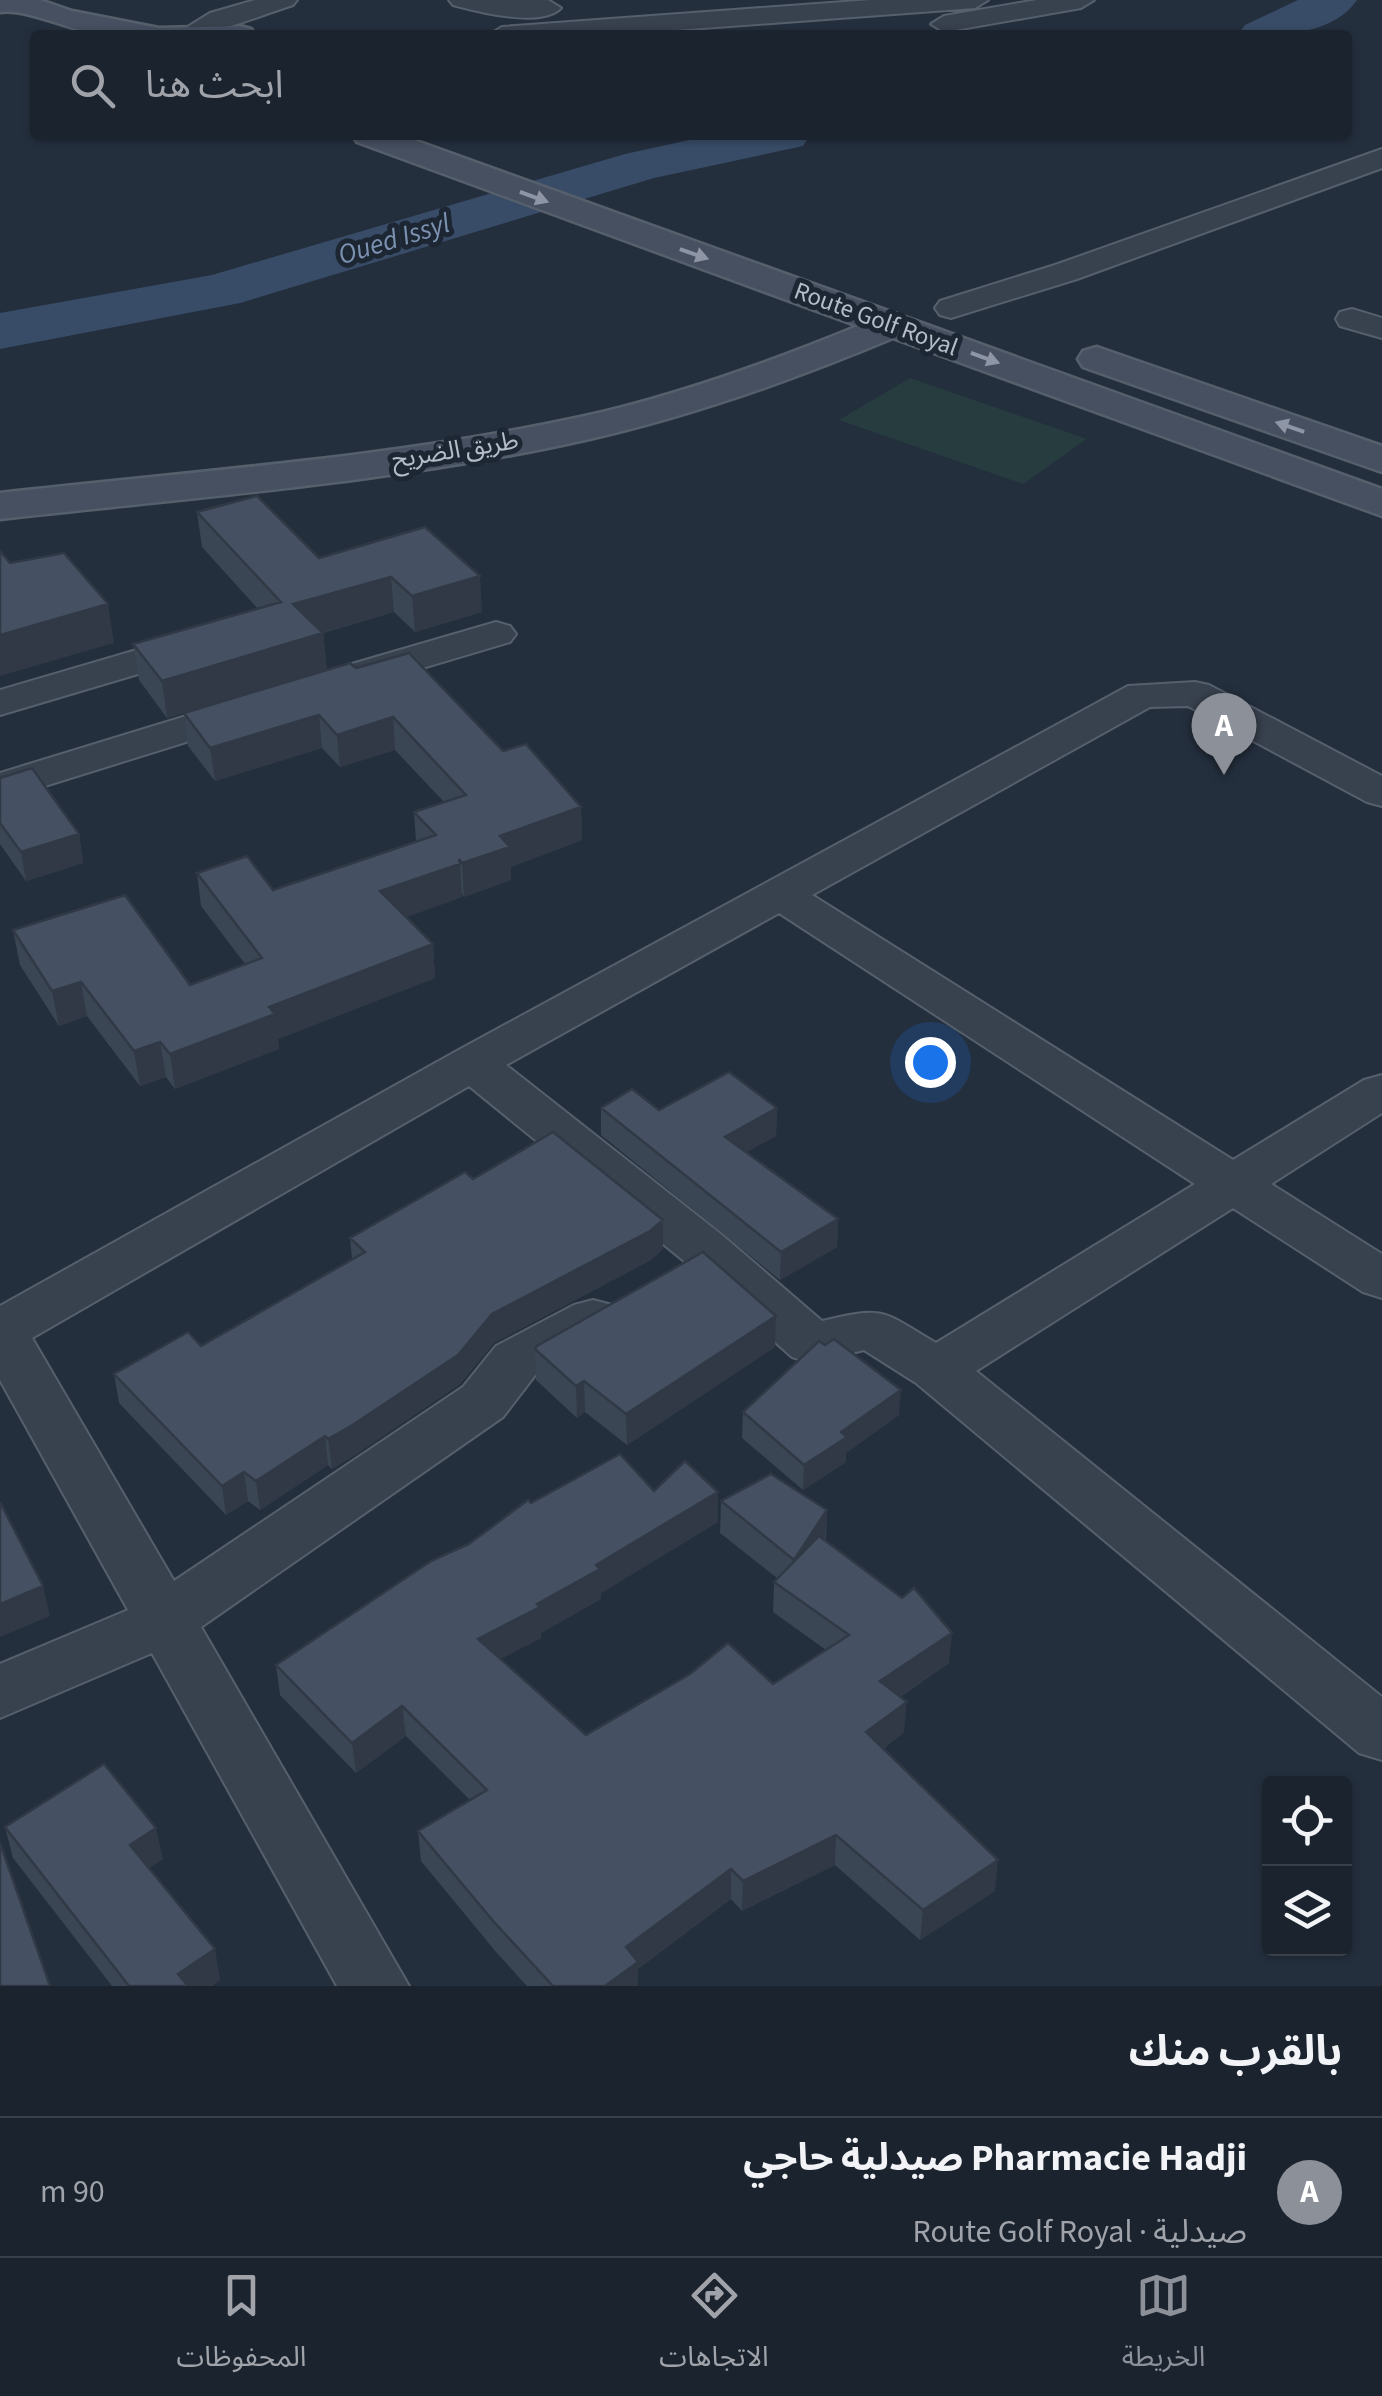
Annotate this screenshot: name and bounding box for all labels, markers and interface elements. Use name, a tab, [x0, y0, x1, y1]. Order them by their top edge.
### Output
search box	[30, 30, 1352, 140]
icon: search	[65, 58, 120, 113]
text: ابحث هنا	[145, 58, 284, 112]
one-way arrow	[519, 190, 549, 205]
water label: Oued Issyl	[333, 203, 455, 275]
one-way arrow	[680, 248, 710, 263]
street label: Route Golf Royal	[789, 273, 963, 365]
one-way arrow	[970, 351, 1000, 366]
one-way arrow	[1275, 419, 1305, 434]
street label: طريق الضريح	[389, 422, 521, 478]
pin: A	[1192, 692, 1256, 775]
your location	[905, 1037, 956, 1088]
map controls	[1262, 1776, 1352, 1956]
button: locate	[1262, 1776, 1352, 1866]
button: layers	[1262, 1866, 1352, 1956]
text: بالقرب منك	[1129, 2022, 1342, 2082]
text: Pharmacie Hadji صيدلية حاجي	[743, 2131, 1247, 2185]
text: 90 m	[40, 2169, 105, 2215]
text: A	[1300, 2169, 1319, 2215]
text: صيدلية · Route Golf Royal	[913, 2209, 1247, 2255]
tab: المحفوظات	[176, 2268, 306, 2387]
tab: الاتجاهات	[659, 2268, 769, 2387]
tab: الخريطة	[1122, 2268, 1206, 2387]

